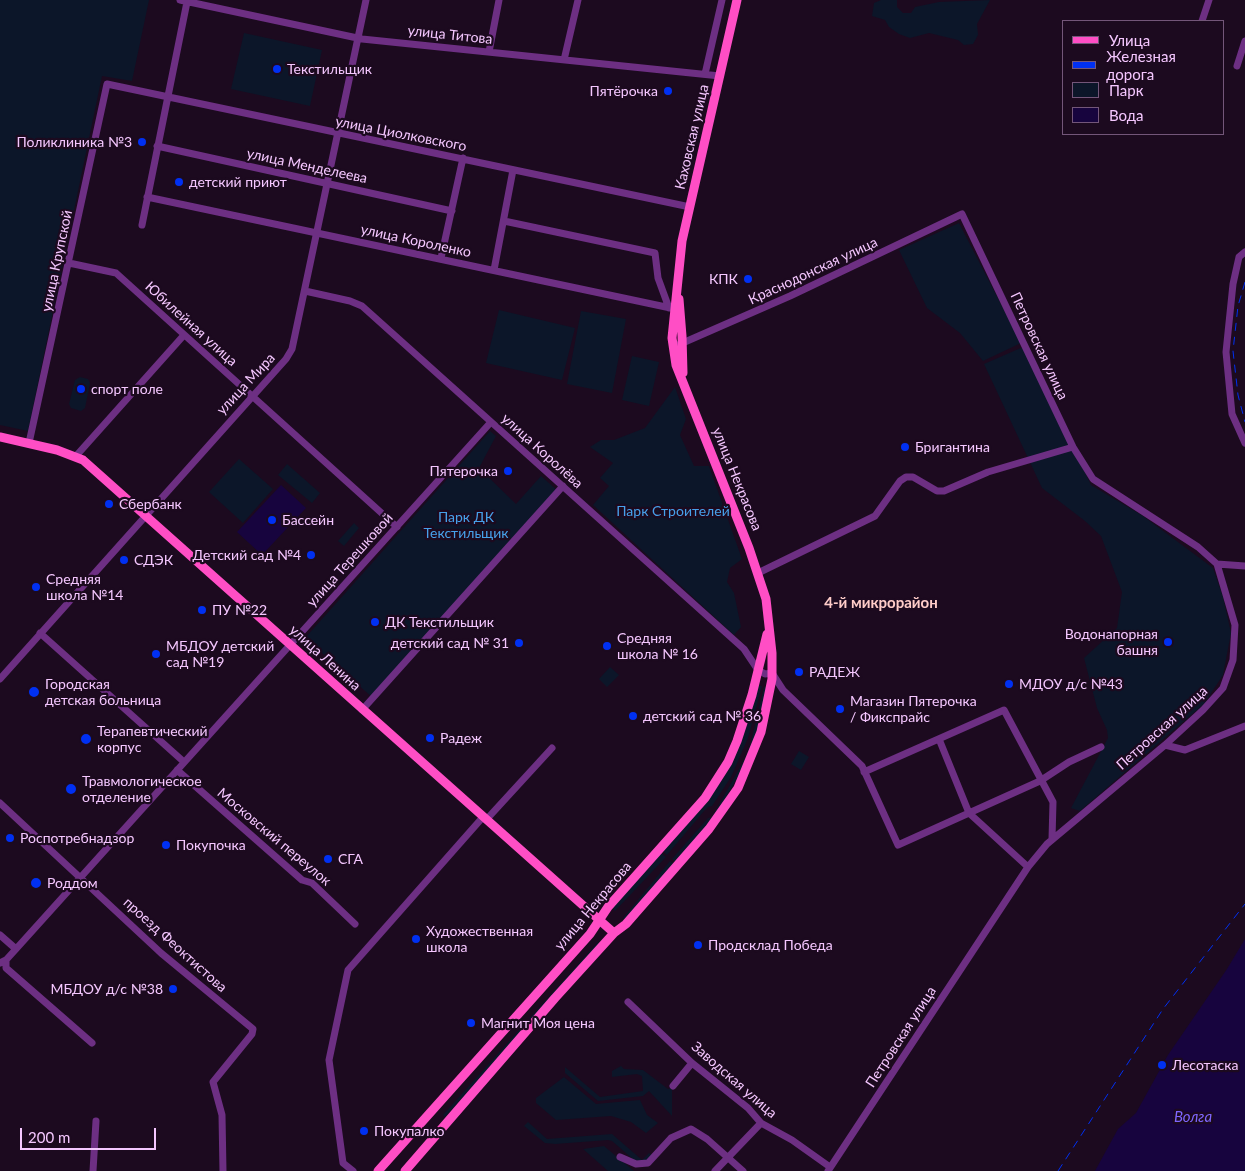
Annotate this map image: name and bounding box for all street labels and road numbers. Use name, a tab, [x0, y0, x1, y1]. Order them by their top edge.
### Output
street label: улица Титова	[407, 22, 493, 48]
street label: Каховская улица	[672, 83, 712, 191]
street label: улица Циолковского	[334, 113, 468, 155]
street label: улица Менделеева	[245, 145, 369, 187]
street label: улица Крупской	[38, 209, 76, 313]
street label: улица Короленко	[359, 221, 473, 261]
street label: Краснодонская улица	[746, 234, 880, 308]
street label: Юбилейная улица	[142, 278, 240, 370]
street label: Петровская улица	[1007, 290, 1071, 402]
street label: улица Мира	[213, 350, 279, 418]
street label: улица Королёва	[498, 410, 586, 492]
street label: улица Некрасова	[709, 425, 765, 533]
street label: улица Терешковой	[303, 510, 397, 610]
street label: улица Ленина	[286, 622, 364, 694]
street label: Петровская улица	[1113, 683, 1211, 773]
street label: Московский переулок	[214, 785, 334, 889]
street label: улица Некрасова	[551, 858, 635, 954]
street label: проезд Феоктистова	[120, 894, 230, 996]
street label: Петровская улица	[862, 983, 940, 1091]
street label: Заводская улица	[688, 1038, 780, 1122]

